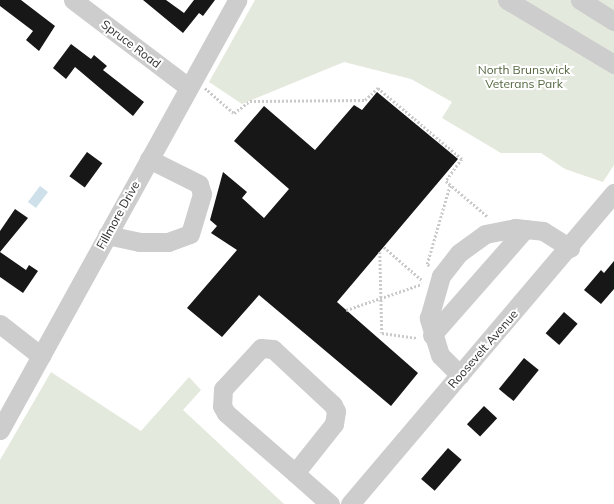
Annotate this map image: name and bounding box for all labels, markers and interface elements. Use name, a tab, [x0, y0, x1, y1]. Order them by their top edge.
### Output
street label: Spruce Road	[98, 17, 164, 71]
park label: North Brunswick Veterans Park	[478, 63, 570, 91]
street label: Fillmore Drive	[93, 178, 143, 252]
street label: Roosevelt Avenue	[445, 307, 521, 391]

